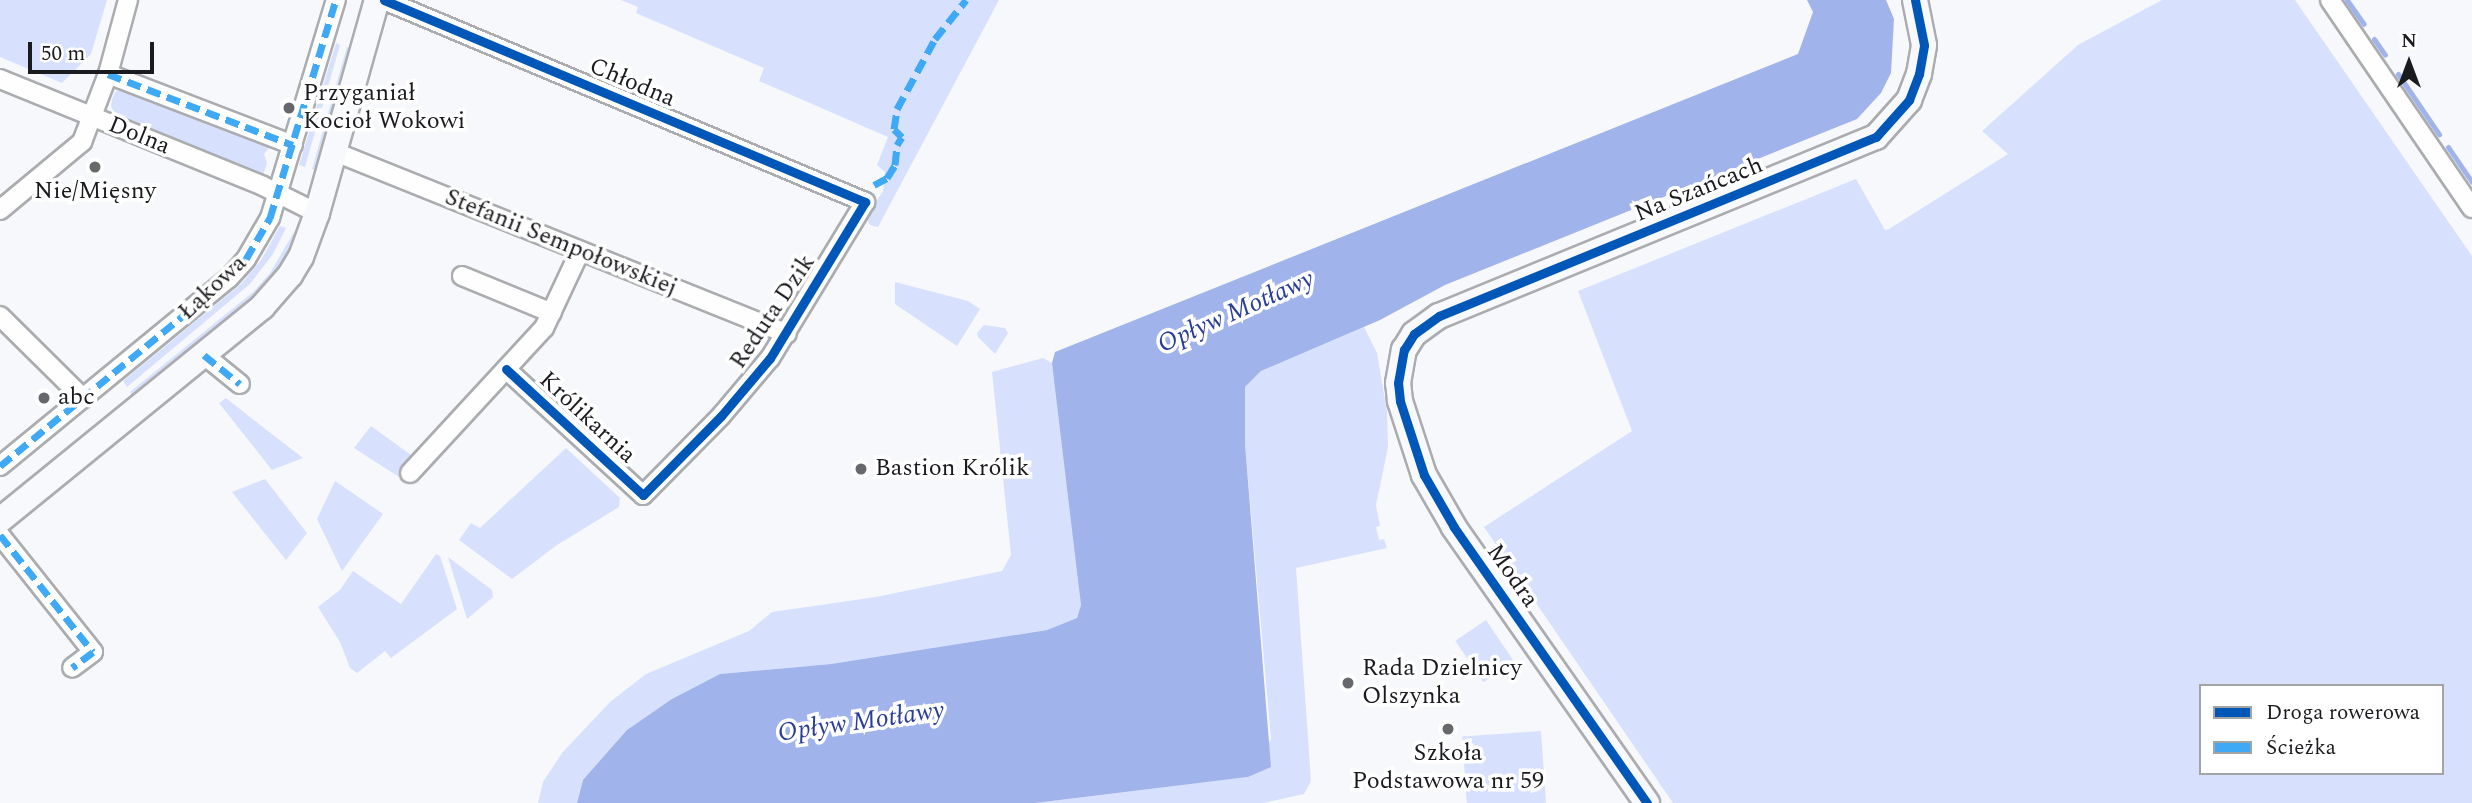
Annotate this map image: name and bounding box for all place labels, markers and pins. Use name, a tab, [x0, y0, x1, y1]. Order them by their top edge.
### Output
place label: Przyganiał Kocioł Wokowi	[303, 80, 465, 136]
marker: Przyganiał Kocioł Wokowi	[281, 100, 297, 116]
marker: Nie/Mięsny	[87, 159, 103, 175]
place label: Nie/Mięsny	[34, 178, 156, 206]
place label: abc	[58, 384, 95, 412]
marker: abc	[36, 390, 52, 406]
place label: Bastion Królik	[875, 455, 1029, 483]
marker: Bastion Królik	[853, 461, 869, 477]
place label: Rada Dzielnicy Olszynka	[1362, 655, 1522, 711]
marker: Rada Dzielnicy Olszynka	[1340, 675, 1356, 691]
marker: Szkoła Podstawowa nr 59	[1440, 721, 1456, 737]
place label: Szkoła Podstawowa nr 59	[1352, 740, 1544, 796]

